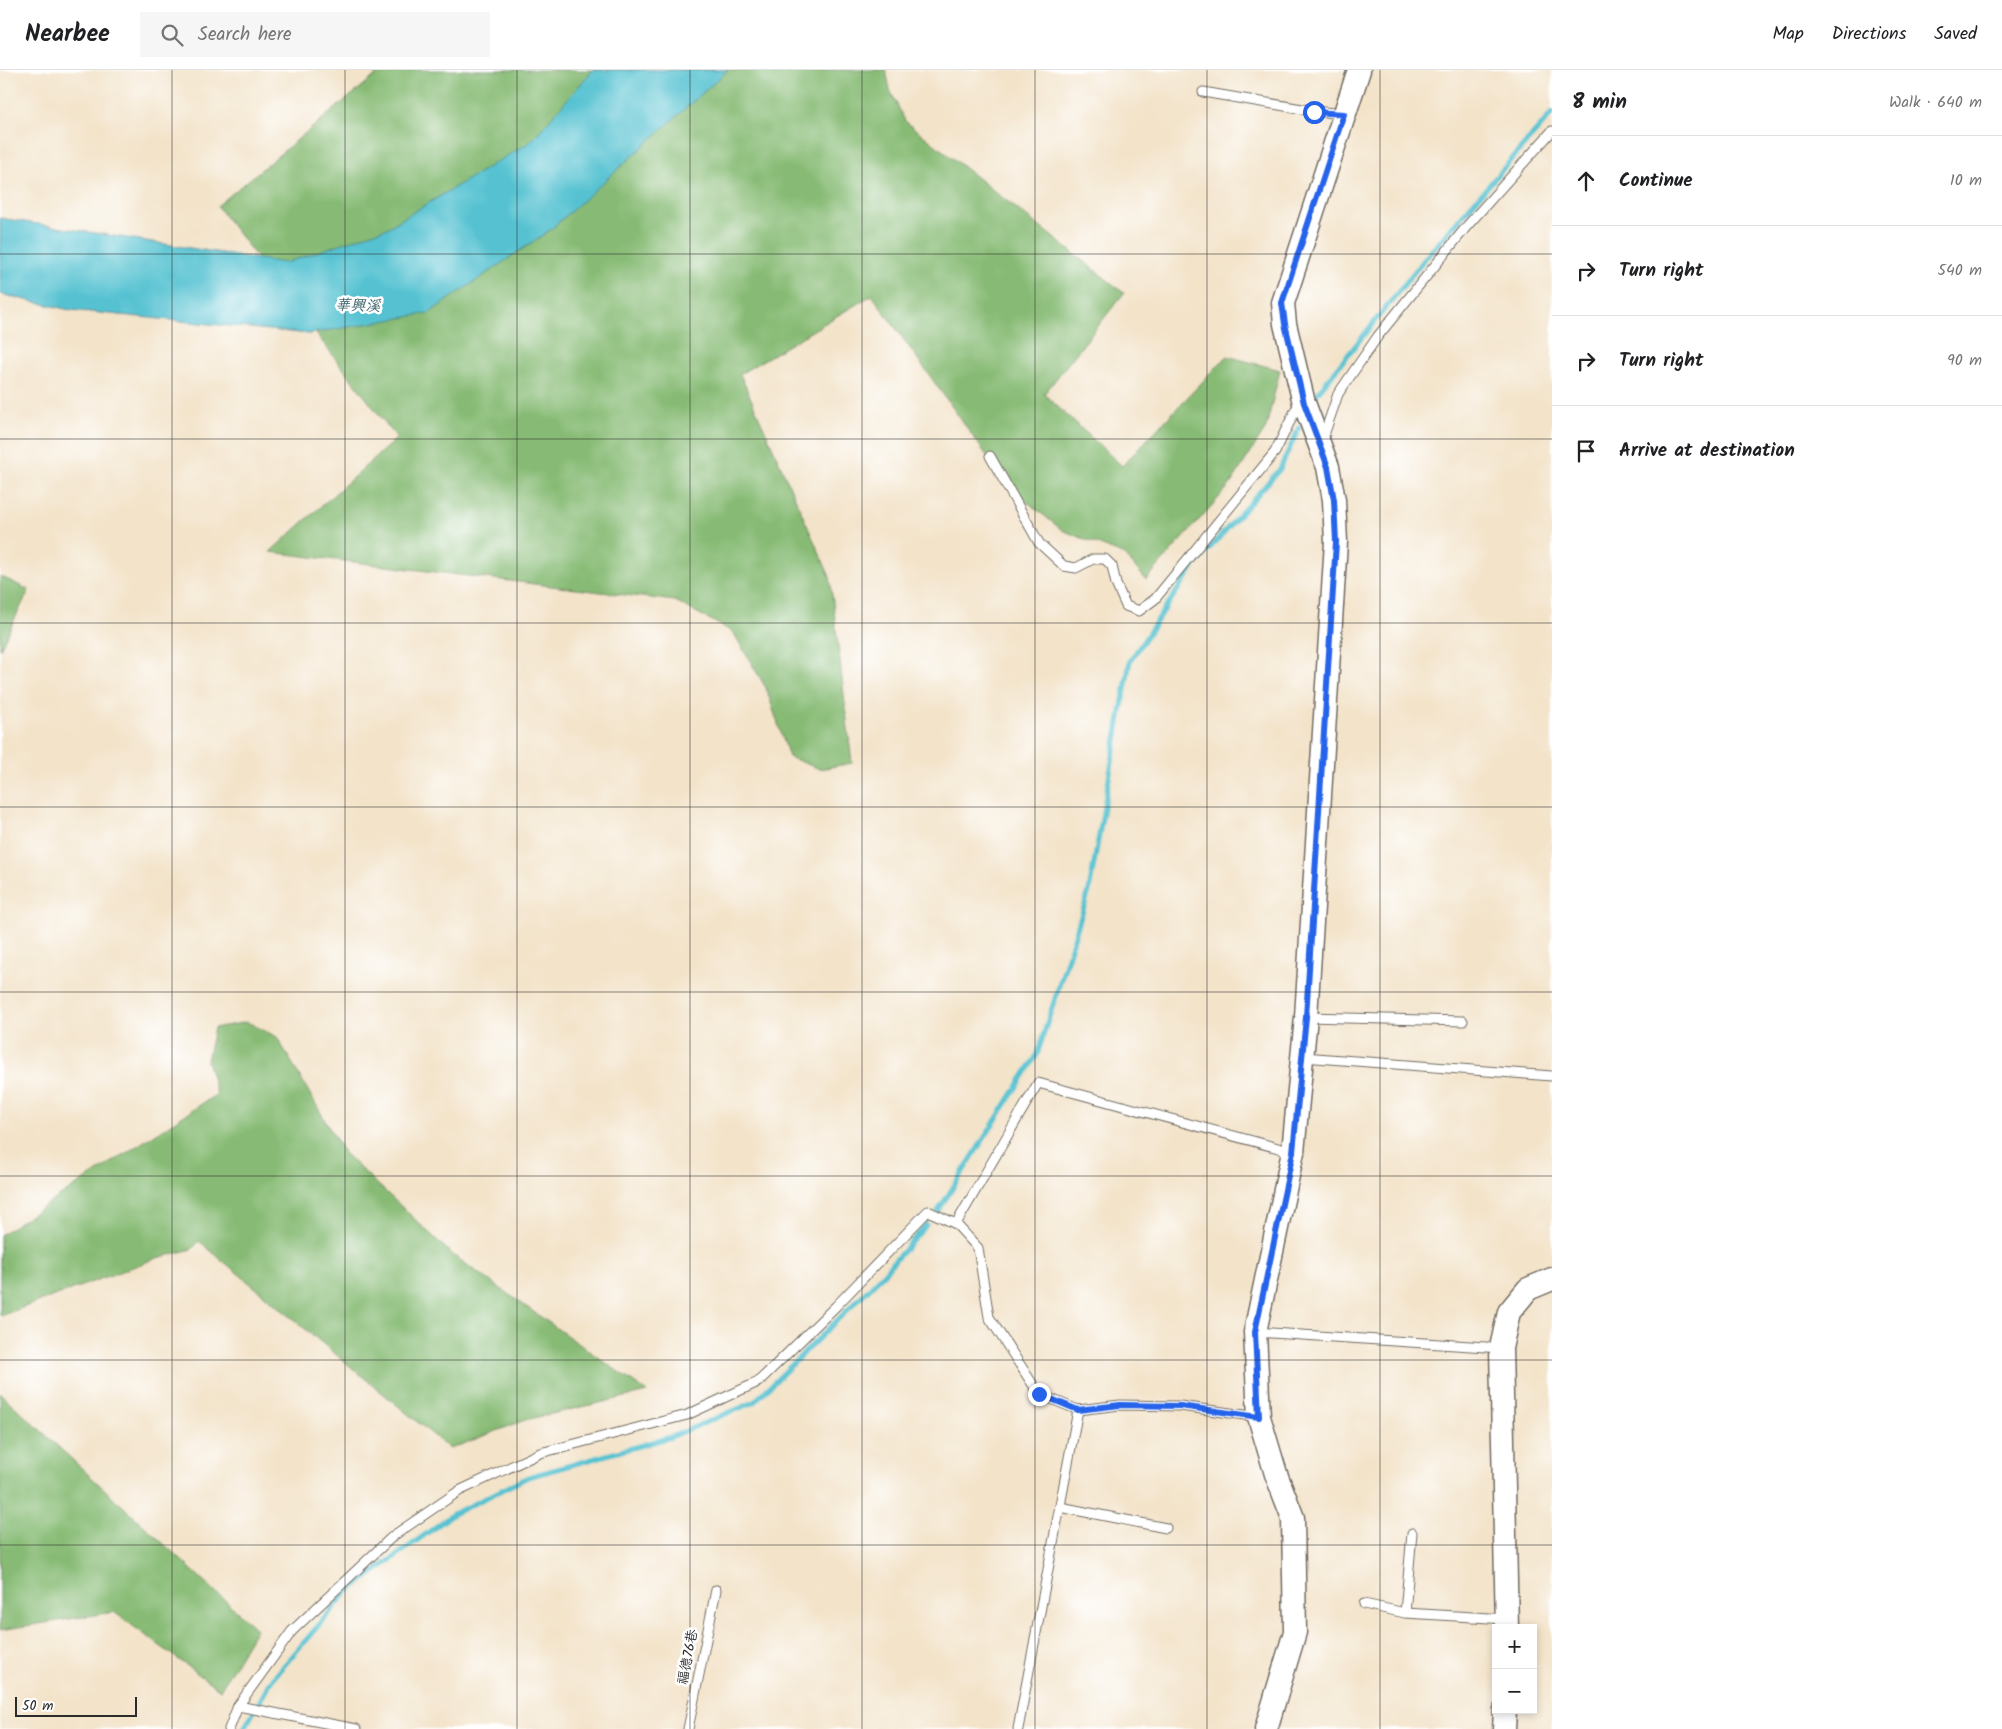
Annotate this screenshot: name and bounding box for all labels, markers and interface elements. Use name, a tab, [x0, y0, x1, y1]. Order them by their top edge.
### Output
search box	[140, 12, 490, 57]
text: Nearbee	[25, 15, 110, 54]
text: Search here	[198, 20, 292, 50]
text: Map	[1772, 20, 1804, 49]
text: Directions	[1832, 20, 1906, 49]
text: Saved	[1934, 20, 1977, 49]
icon: search	[158, 21, 186, 49]
text: 8 min	[1572, 86, 1627, 119]
text: Walk · 640 m	[1889, 90, 1982, 115]
route start	[1303, 101, 1326, 124]
text: Continue	[1619, 166, 1692, 196]
icon: ahead	[1572, 167, 1600, 195]
text: 10 m	[1950, 168, 1982, 193]
text: Turn right	[1619, 256, 1704, 286]
icon: right	[1572, 257, 1600, 285]
text: 540 m	[1937, 258, 1982, 283]
water label: 華興溪	[335, 293, 382, 319]
text: Turn right	[1619, 346, 1704, 376]
icon: right	[1572, 347, 1600, 375]
text: 90 m	[1947, 348, 1982, 373]
text: Arrive at destination	[1619, 436, 1795, 466]
icon: arrive	[1572, 437, 1600, 465]
route end	[1028, 1383, 1051, 1406]
map controls	[1492, 1624, 1537, 1714]
button: +	[1492, 1624, 1537, 1669]
street label: 福德76巷	[672, 1626, 704, 1687]
button: −	[1492, 1669, 1537, 1714]
scale bar	[15, 1694, 138, 1717]
text: 50 m	[22, 1695, 53, 1717]

